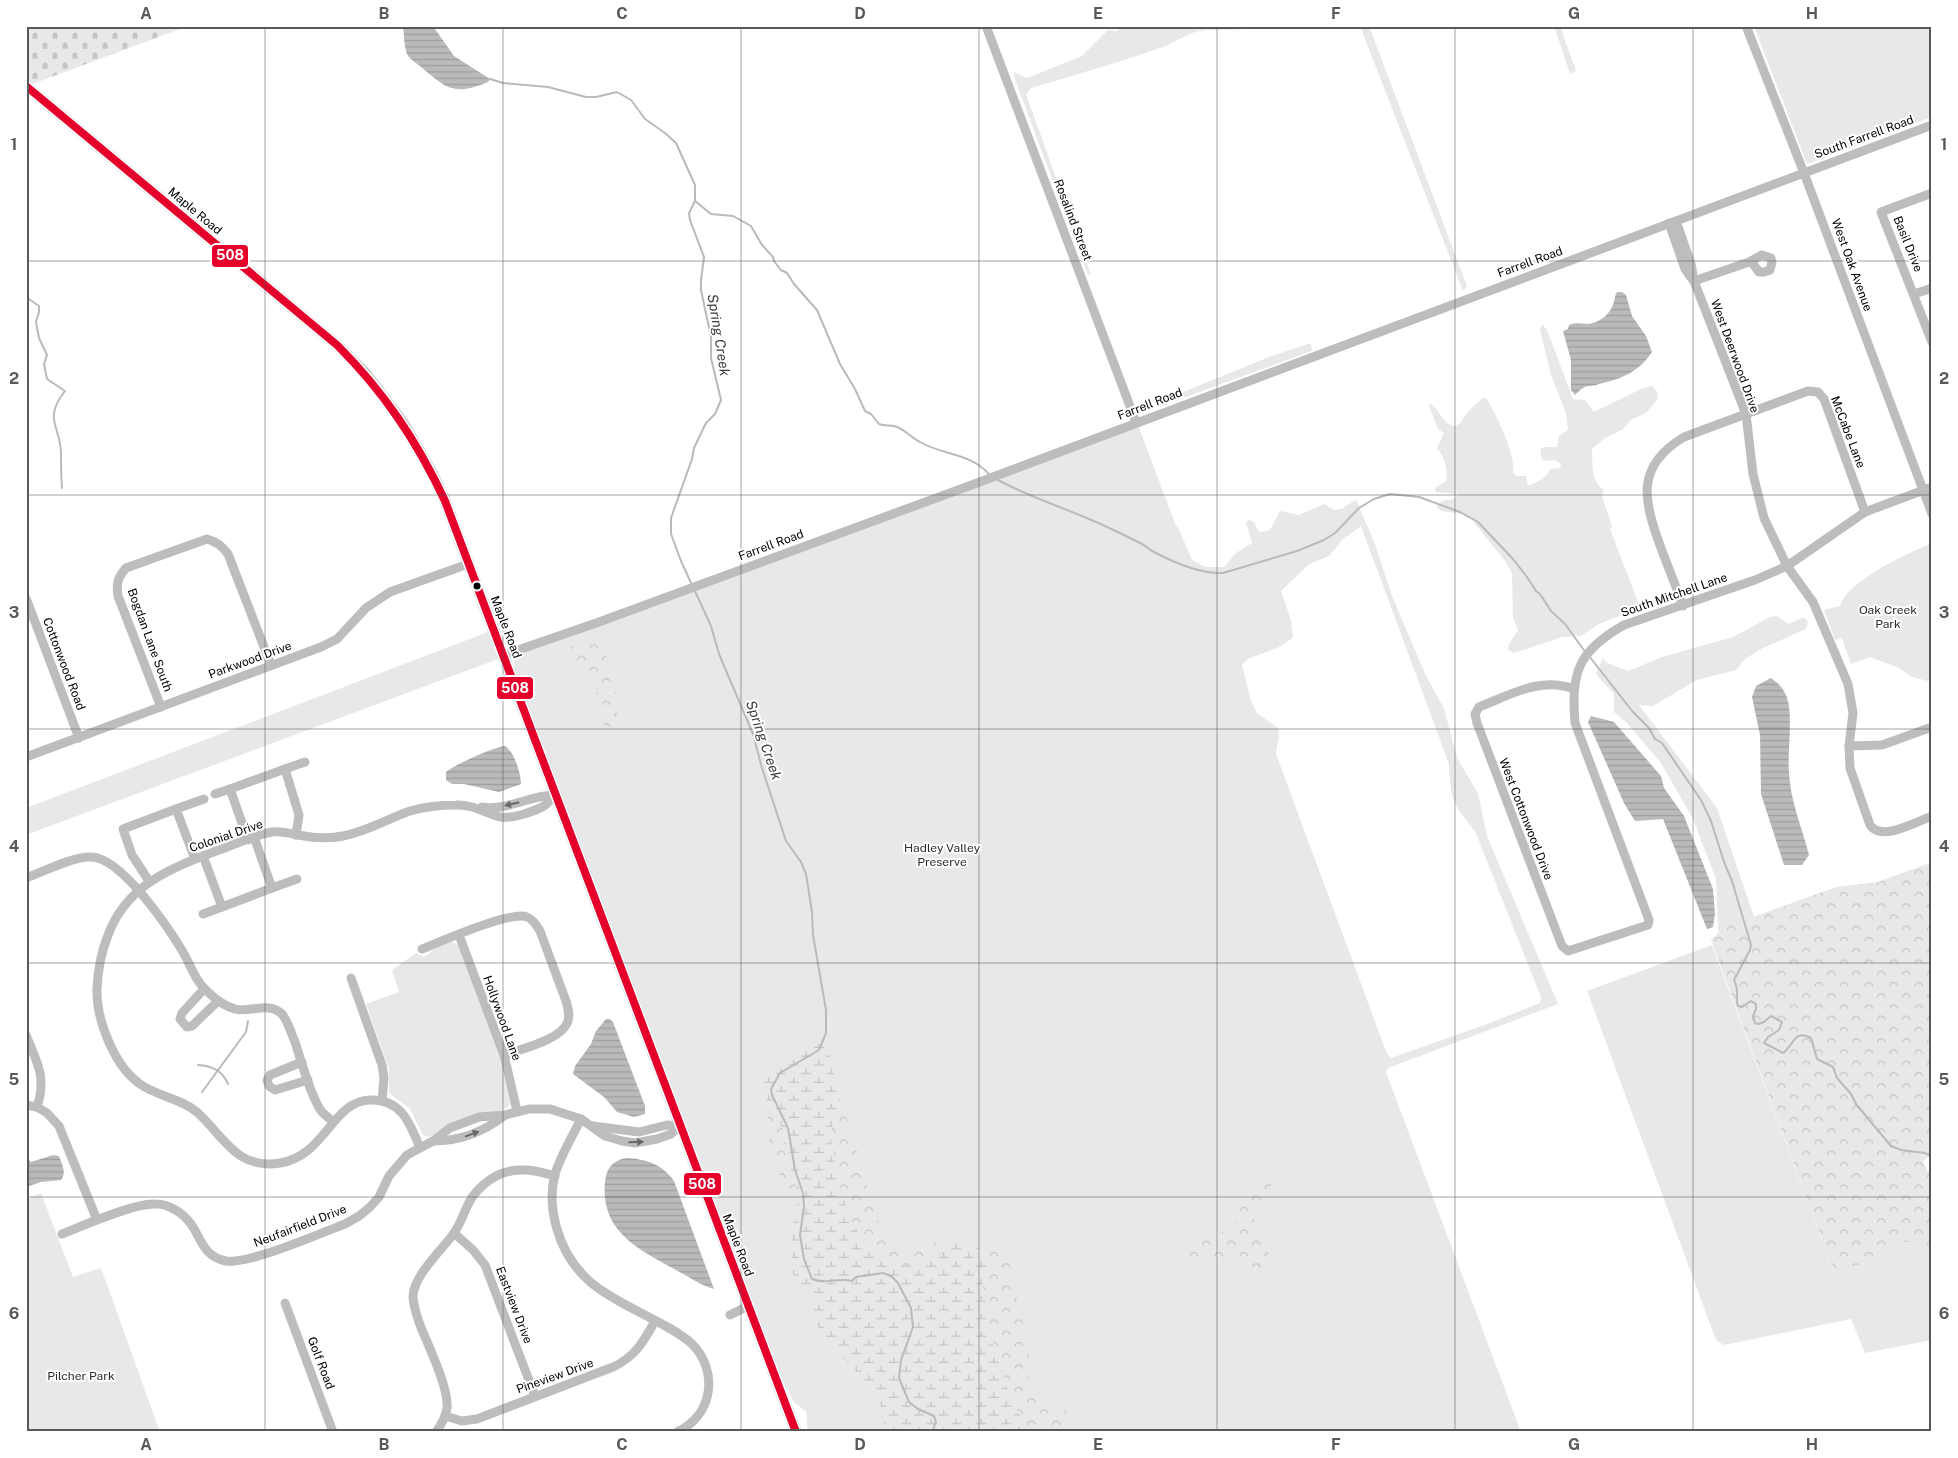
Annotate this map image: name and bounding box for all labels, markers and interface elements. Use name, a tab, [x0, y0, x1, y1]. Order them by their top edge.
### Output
text: A	[140, 4, 152, 23]
text: B	[379, 4, 390, 23]
text: C	[616, 4, 628, 23]
text: D	[854, 4, 866, 23]
text: E	[1093, 4, 1103, 23]
text: F	[1331, 4, 1341, 23]
text: G	[1568, 4, 1580, 23]
text: H	[1806, 4, 1818, 23]
street label: South Farrell Road	[1813, 113, 1915, 161]
text: 1	[11, 135, 17, 154]
text: 1	[1941, 135, 1947, 154]
street label: Rosalind Street	[1051, 177, 1095, 263]
street label: Maple Road	[165, 185, 225, 237]
street label: Basil Drive	[1890, 214, 1926, 274]
street label: West Oak Avenue	[1829, 217, 1875, 313]
line badge: 508	[211, 244, 249, 268]
street label: Farrell Road	[1496, 244, 1564, 280]
text: 508	[216, 247, 244, 263]
water label: Spring Creek	[705, 293, 733, 378]
street label: West Deerwood Drive	[1708, 297, 1762, 415]
text: 2	[9, 369, 19, 388]
text: 2	[1939, 369, 1949, 388]
street label: Farrell Road	[1116, 385, 1184, 423]
street label: McCabe Lane	[1828, 394, 1868, 470]
street label: Farrell Road	[737, 527, 805, 563]
street label: South Mitchell Lane	[1619, 570, 1729, 620]
unlabelled marker	[472, 581, 482, 591]
street label: Bogdan Lane South	[125, 586, 175, 694]
street label: Maple Road	[488, 594, 524, 660]
text: 3	[9, 603, 19, 622]
park label: Oak Creek Park	[1859, 603, 1917, 631]
text: 3	[1939, 603, 1949, 622]
street label: Cottonwood Road	[40, 616, 88, 712]
street label: Parkwood Drive	[207, 638, 294, 682]
line badge: 508	[496, 676, 534, 700]
text: 508	[501, 680, 529, 696]
water label: Spring Creek	[743, 698, 785, 782]
street label: West Cottonwood Drive	[1496, 756, 1556, 882]
one-way arrow	[505, 800, 520, 808]
street label: Colonial Drive	[187, 817, 265, 855]
text: 4	[9, 837, 20, 856]
text: 4	[1939, 837, 1950, 856]
park label: Hadley Valley Preserve	[904, 841, 981, 869]
street label: Hollywood Lane	[480, 974, 524, 1063]
text: 5	[9, 1070, 20, 1089]
text: 5	[1939, 1070, 1950, 1089]
one-way arrow	[464, 1130, 479, 1137]
one-way arrow	[629, 1138, 645, 1146]
line badge: 508	[683, 1172, 722, 1196]
text: 508	[688, 1176, 716, 1192]
street label: Neufairfield Drive	[252, 1202, 349, 1250]
street label: Maple Road	[720, 1212, 756, 1278]
street label: Eastview Drive	[493, 1265, 535, 1346]
text: 6	[9, 1304, 19, 1323]
text: 6	[1939, 1304, 1949, 1323]
street label: Golf Road	[305, 1335, 337, 1391]
street label: Pineview Drive	[515, 1356, 596, 1396]
park label: Pilcher Park	[47, 1369, 115, 1383]
text: A	[140, 1435, 152, 1454]
text: B	[379, 1435, 390, 1454]
text: C	[616, 1435, 628, 1454]
text: D	[854, 1435, 866, 1454]
text: E	[1093, 1435, 1103, 1454]
text: F	[1331, 1435, 1341, 1454]
text: G	[1568, 1435, 1580, 1454]
text: H	[1806, 1435, 1818, 1454]

